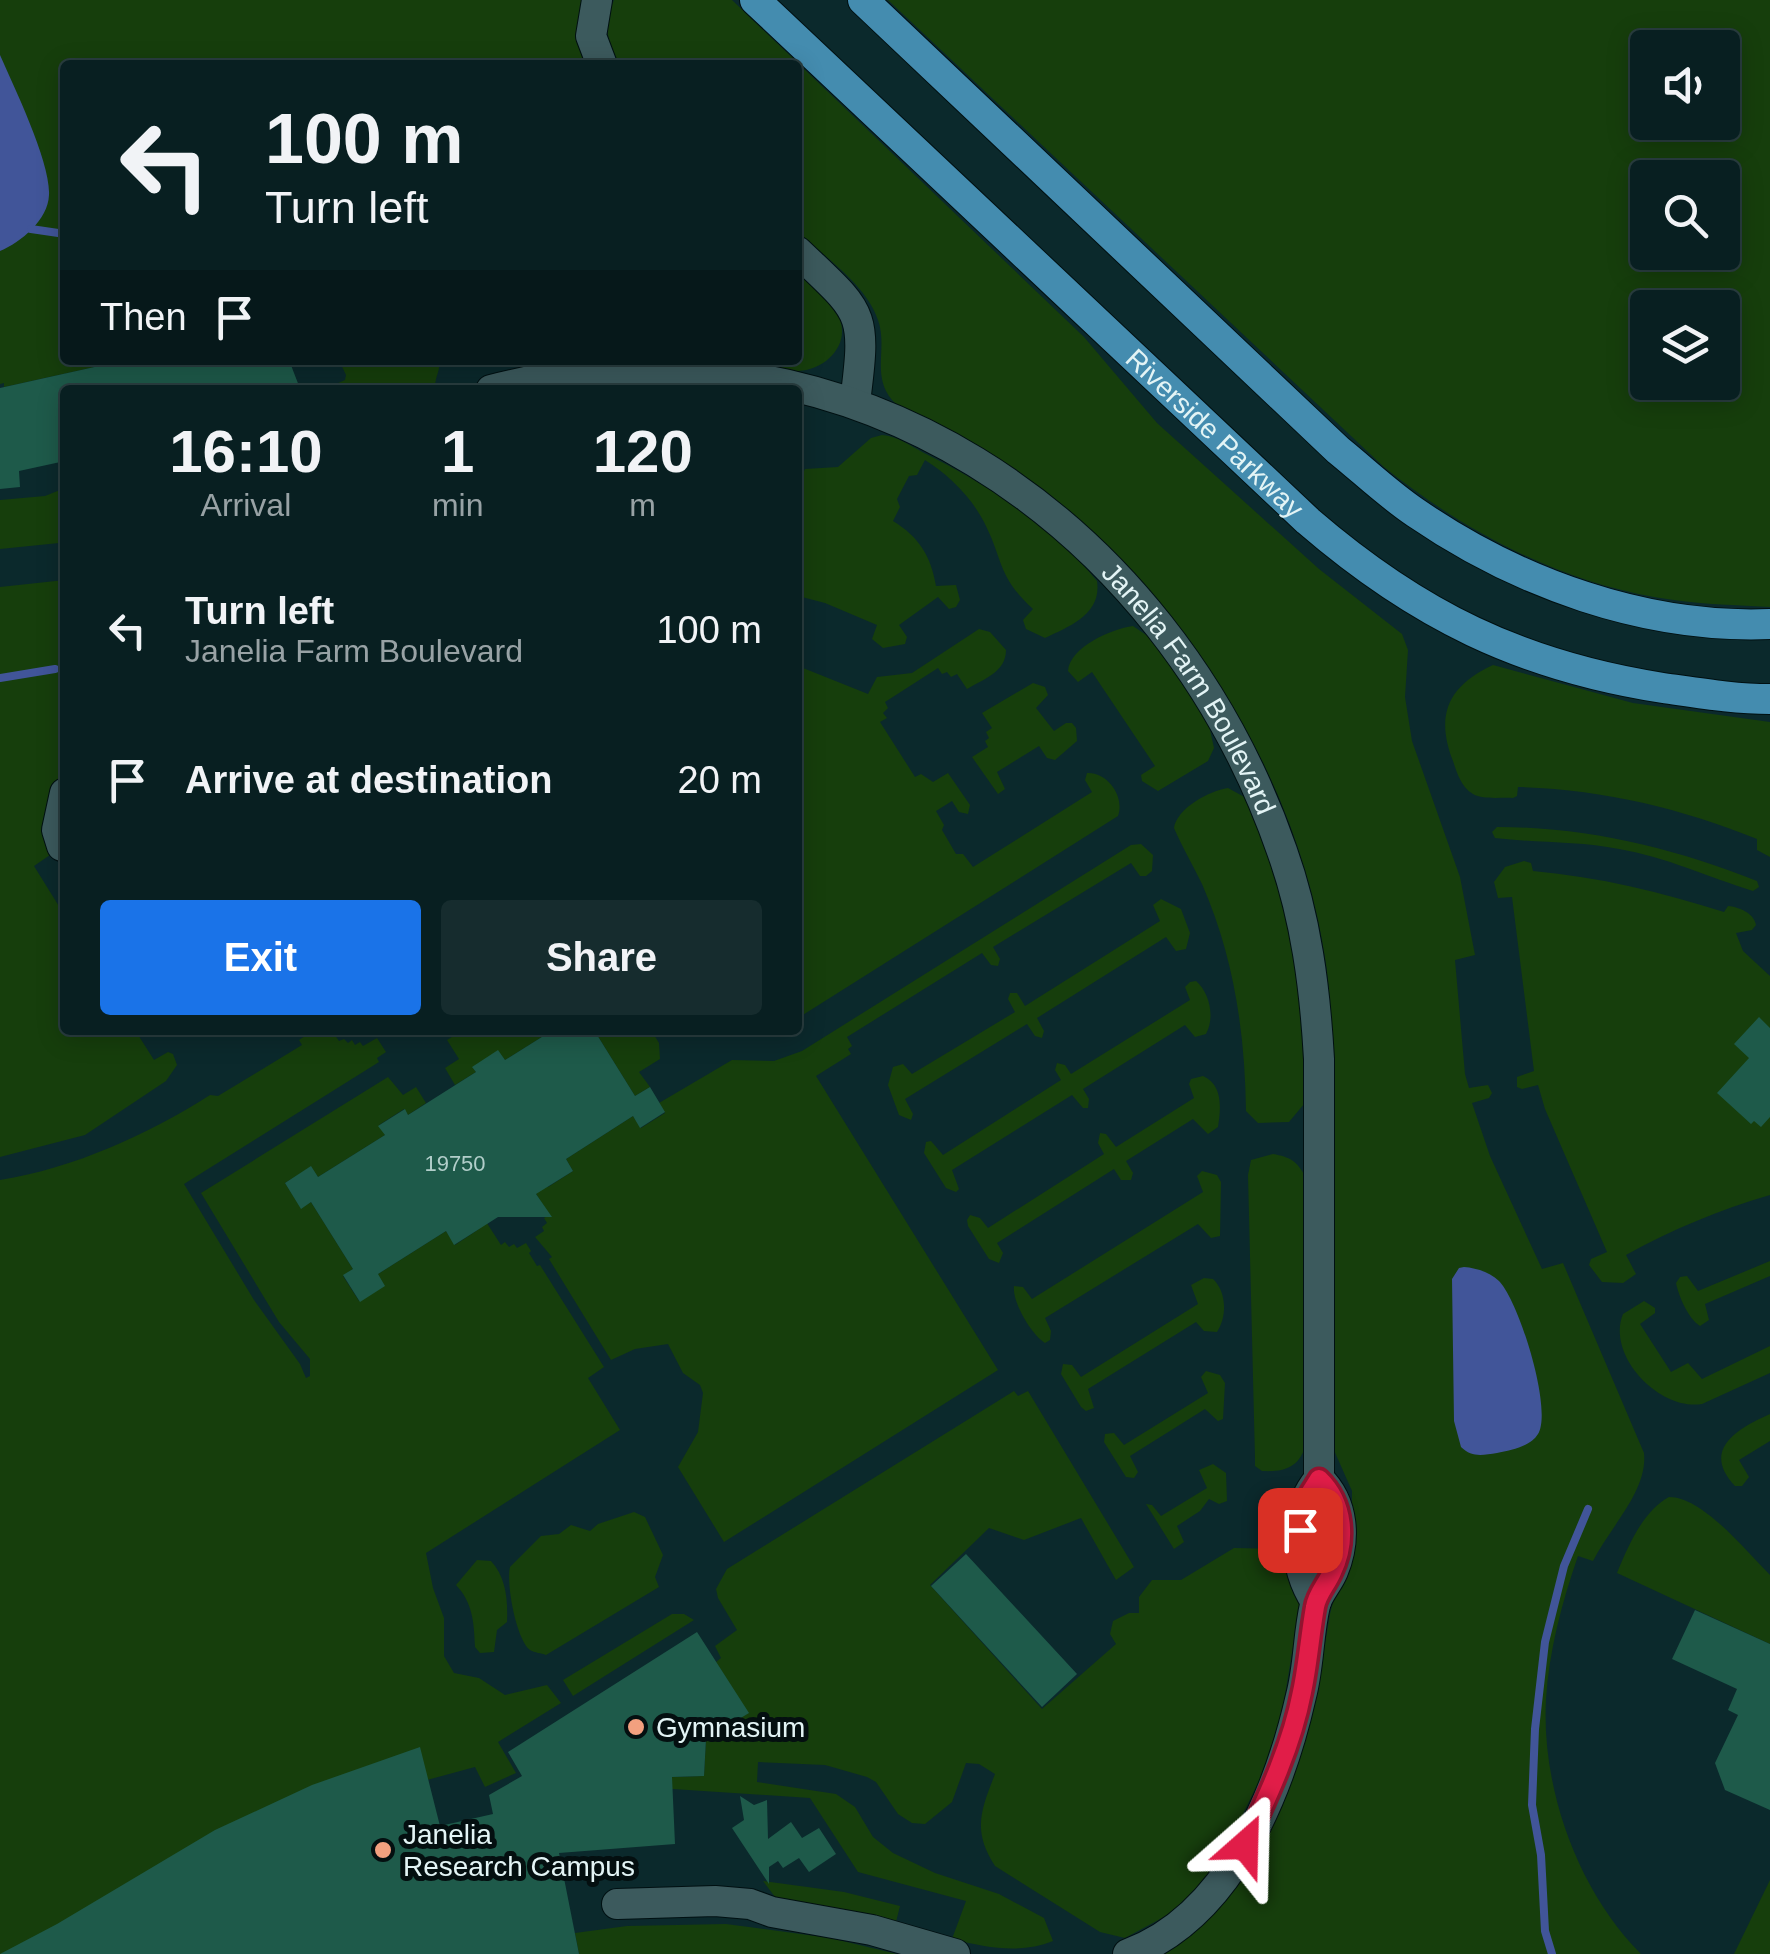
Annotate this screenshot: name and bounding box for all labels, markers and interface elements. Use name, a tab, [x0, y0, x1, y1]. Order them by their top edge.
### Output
map controls	[1630, 30, 1740, 400]
button: sound	[1630, 30, 1740, 140]
icon: left	[100, 100, 230, 230]
text: 100 m	[265, 100, 463, 178]
button: search	[1630, 160, 1740, 270]
text: Turn left	[265, 182, 428, 233]
icon: arrive	[207, 290, 262, 345]
button: layers	[1630, 290, 1740, 400]
text: Then	[100, 296, 187, 338]
street label: Riverside Parkway	[1120, 343, 1310, 524]
text: 16:10	[169, 418, 323, 485]
text: 1	[441, 418, 474, 485]
text: 120	[593, 418, 693, 485]
text: Arrival	[201, 487, 291, 523]
text: min	[432, 487, 483, 523]
text: m	[629, 487, 656, 523]
street label: Janelia Farm Boulevard	[1096, 556, 1282, 819]
text: Turn left	[185, 590, 334, 632]
icon: left	[100, 603, 155, 658]
text: 100 m	[656, 609, 762, 651]
text: Janelia Farm Boulevard	[185, 633, 523, 669]
icon: arrive	[100, 753, 155, 808]
text: Arrive at destination	[185, 759, 552, 801]
text: 20 m	[678, 759, 762, 801]
button: Exit	[100, 900, 421, 1015]
button: Share	[441, 900, 762, 1015]
house number: 19750	[424, 1151, 486, 1176]
pin	[1258, 1488, 1343, 1573]
icon: arrive	[1273, 1503, 1328, 1558]
place label: Gymnasium	[656, 1712, 805, 1743]
marker: Gymnasium	[625, 1716, 647, 1738]
position arrow	[1193, 1793, 1297, 1897]
place label: Janelia Research Campus	[403, 1819, 635, 1882]
marker: Janelia Research Campus	[372, 1839, 394, 1861]

